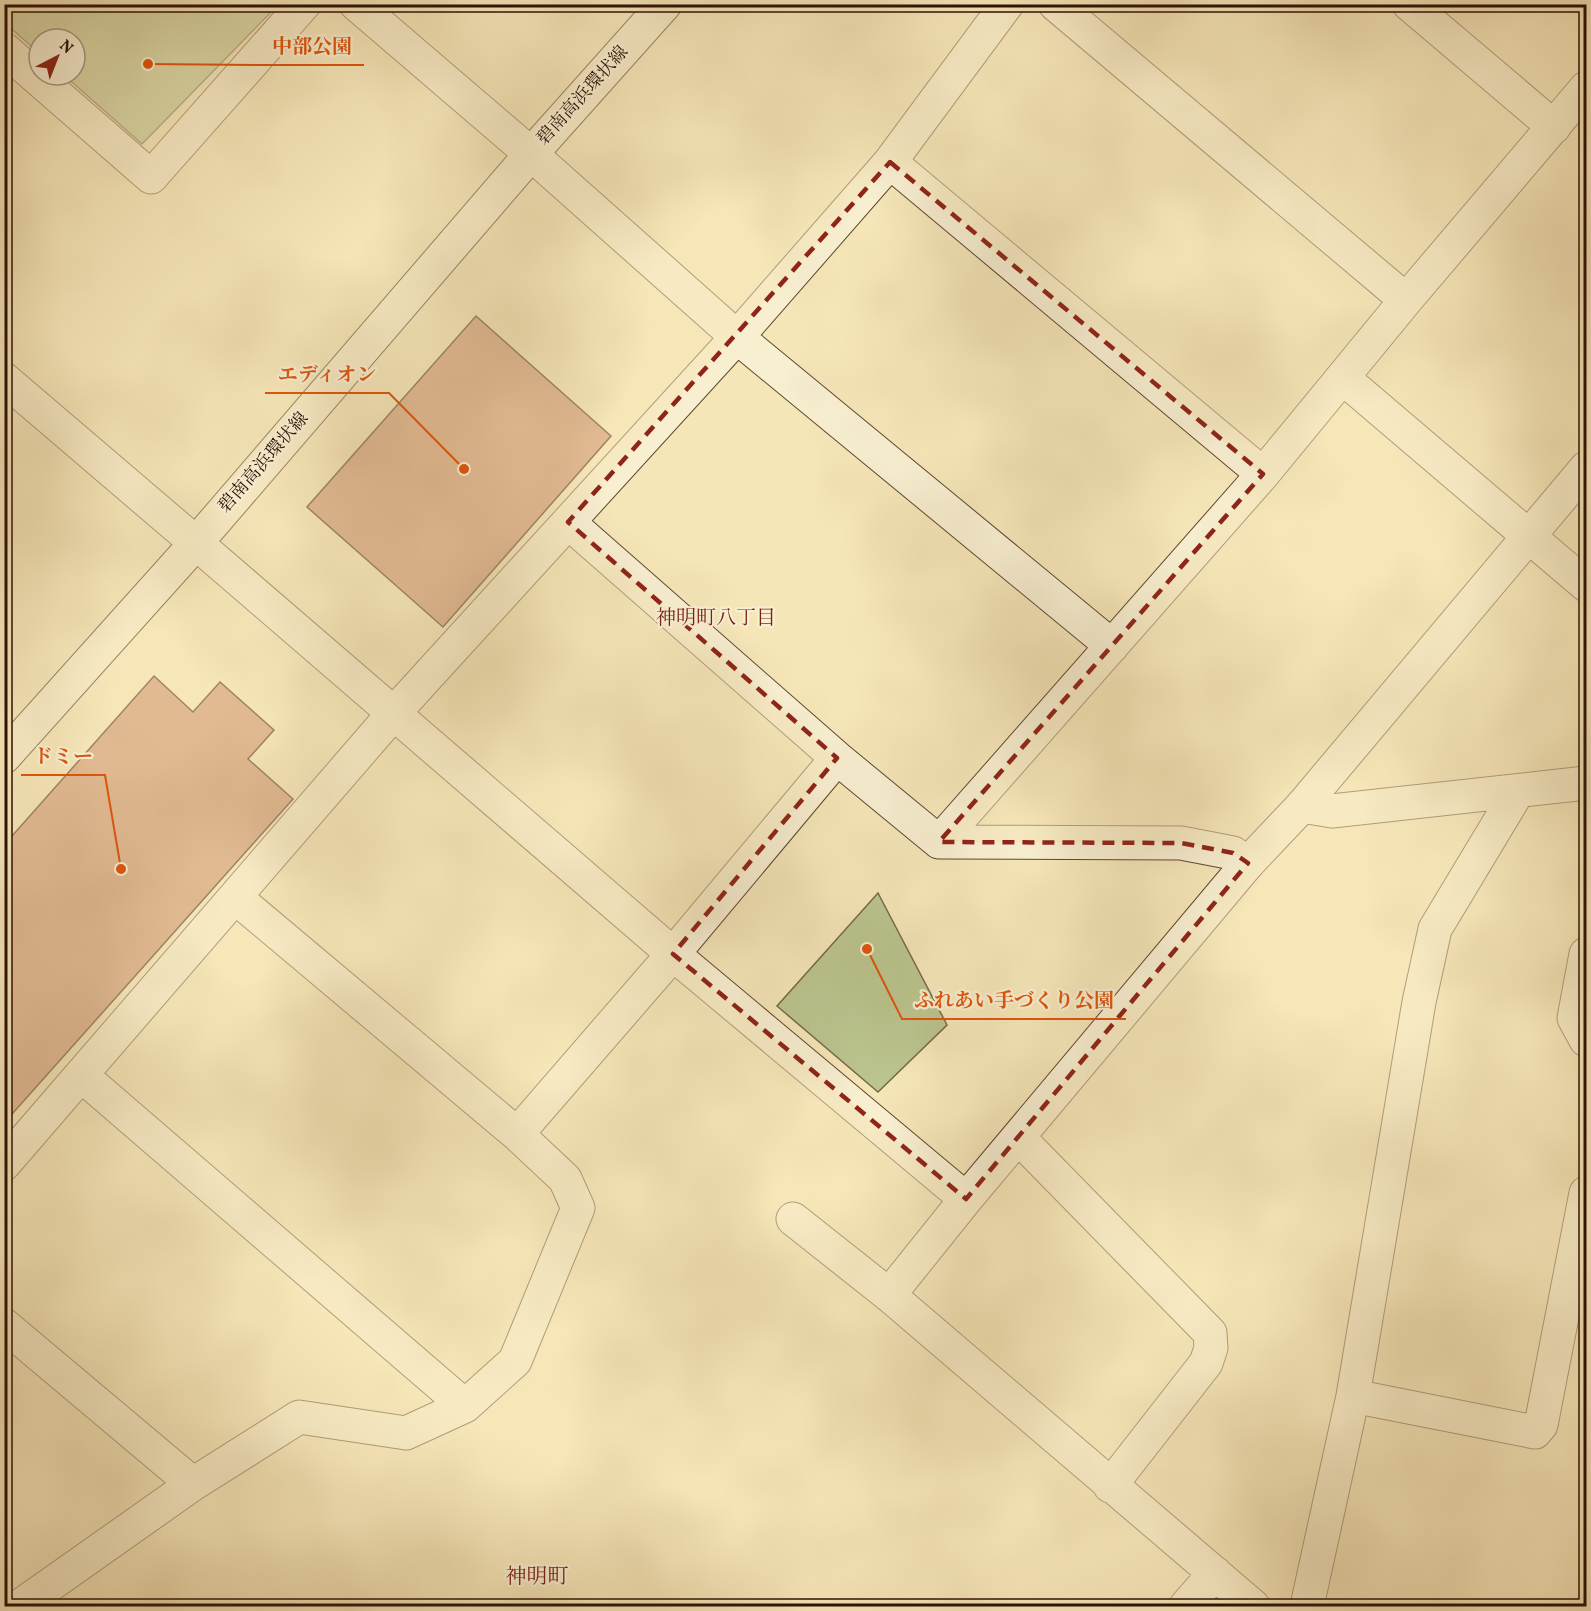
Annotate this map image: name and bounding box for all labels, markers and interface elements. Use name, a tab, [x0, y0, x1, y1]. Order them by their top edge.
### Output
north arrow	[27, 27, 87, 87]
callout: 中部公園	[260, 27, 364, 65]
text: 中部公園	[272, 34, 352, 62]
text: N	[54, 35, 78, 60]
street label: 碧南高浜環状線	[532, 41, 634, 151]
callout: エディオン	[265, 355, 389, 393]
text: エディオン	[278, 362, 376, 390]
street label: 碧南高浜環状線	[213, 407, 315, 519]
district label: 神明町八丁目	[656, 605, 776, 633]
callout: ドミー	[21, 737, 105, 775]
text: ドミー	[33, 744, 93, 772]
callout: ふれあい手づくり公園	[902, 981, 1126, 1019]
text: ふれあい手づくり公園	[914, 988, 1114, 1016]
district label: 神明町	[506, 1563, 569, 1592]

